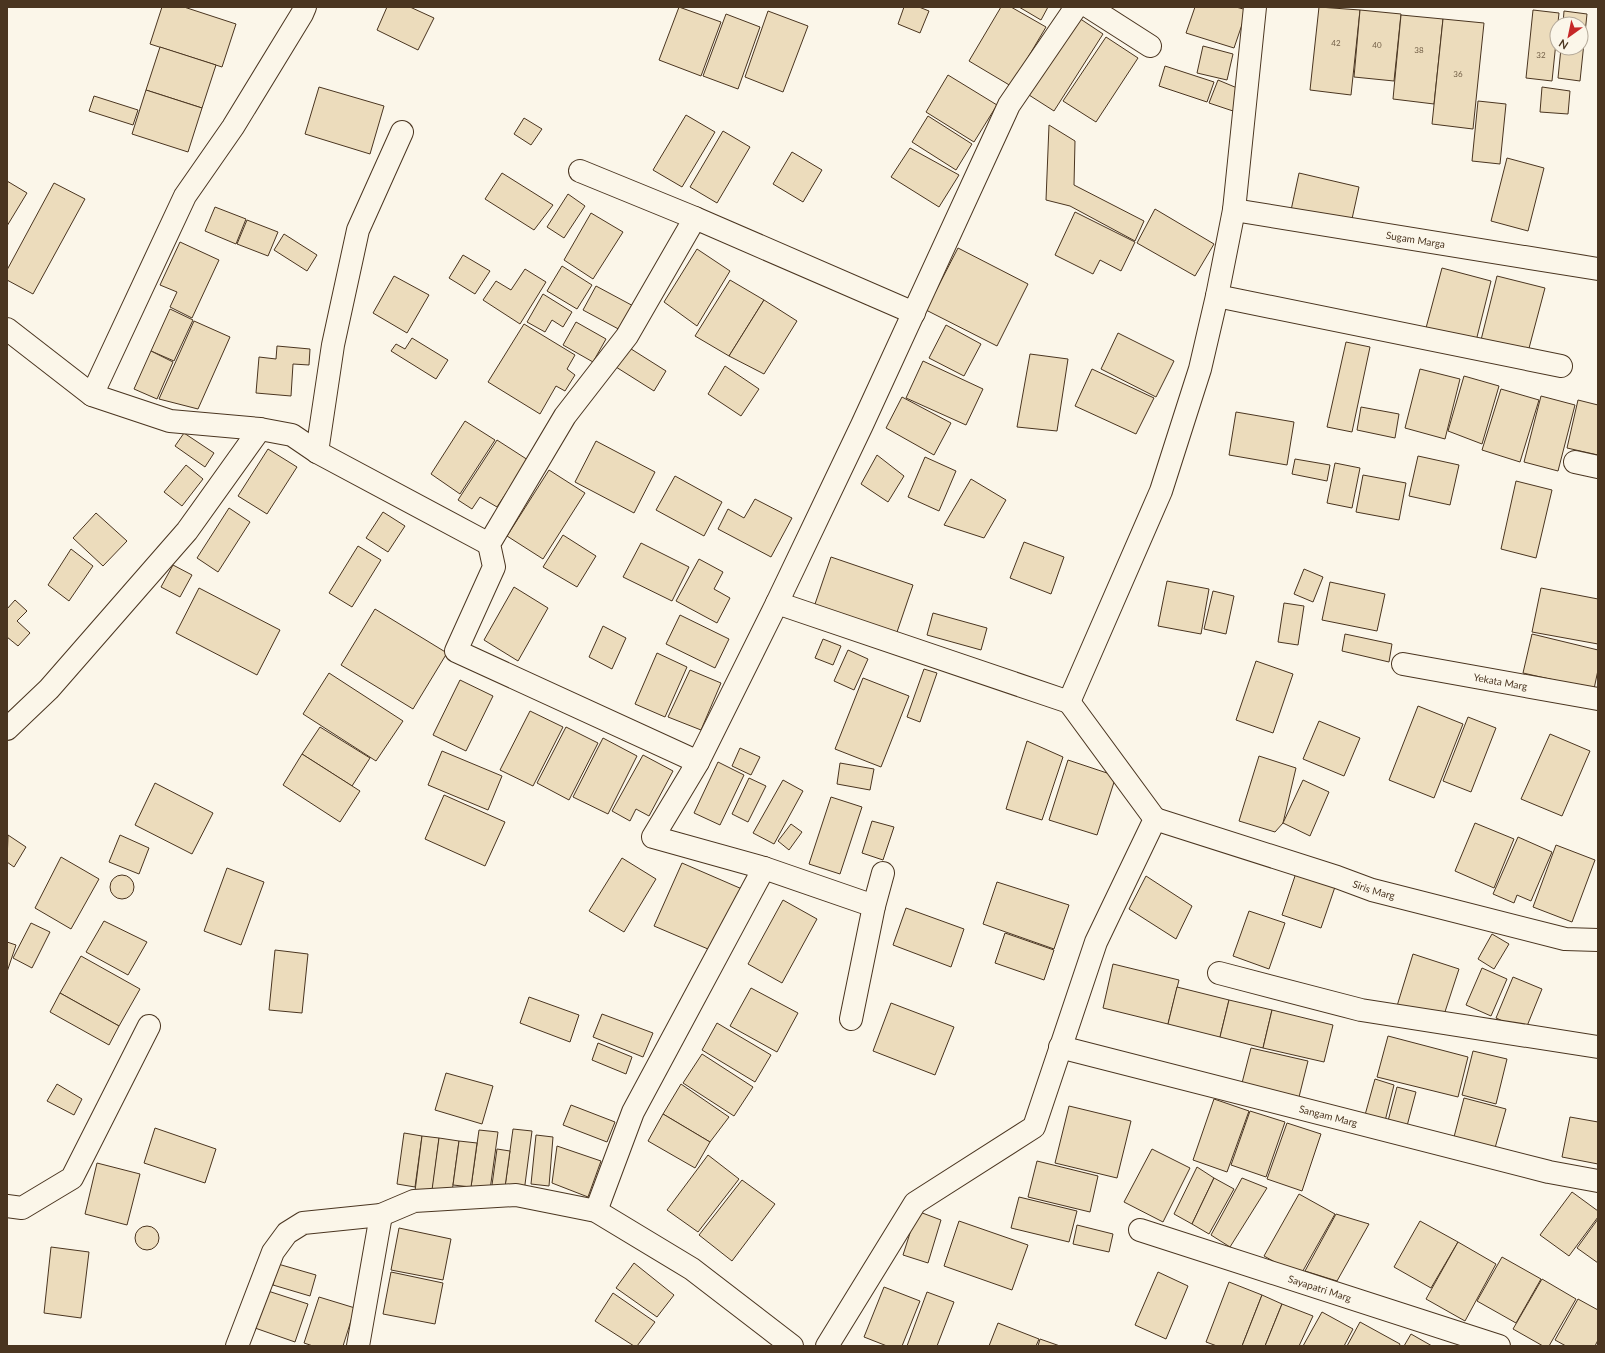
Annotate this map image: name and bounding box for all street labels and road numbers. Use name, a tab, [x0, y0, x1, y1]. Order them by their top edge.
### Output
street label: Sugam Marga	[1385, 229, 1446, 250]
street label: Yekata Marg	[1473, 671, 1528, 692]
street label: Siris Marg	[1351, 877, 1396, 902]
street label: Sangam Marg	[1298, 1102, 1359, 1129]
street label: Sayapatri Marg	[1287, 1272, 1353, 1304]

